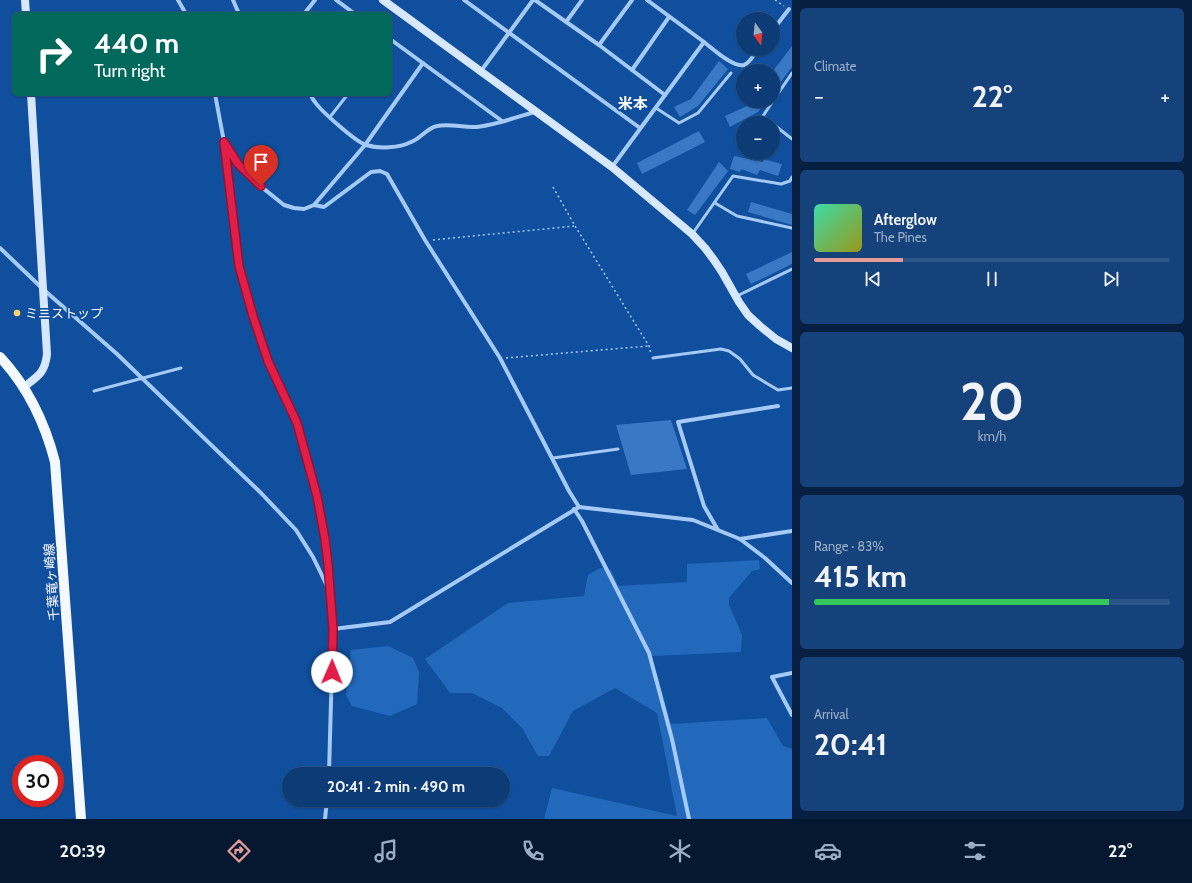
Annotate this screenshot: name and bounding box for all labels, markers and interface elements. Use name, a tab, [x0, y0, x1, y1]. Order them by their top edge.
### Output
north arrow	[736, 12, 780, 56]
map controls	[736, 12, 780, 160]
text: 440 m	[94, 26, 179, 60]
icon: right	[28, 28, 80, 80]
text: Climate	[814, 58, 856, 74]
text: Turn right	[94, 60, 165, 82]
button: +	[736, 64, 780, 108]
text: 22°	[972, 78, 1012, 115]
text: −	[814, 83, 824, 110]
text: +	[1160, 83, 1170, 110]
district label: 米本	[618, 95, 648, 113]
button: −	[736, 116, 780, 160]
pin	[244, 145, 278, 186]
icon: arrive	[250, 151, 272, 173]
text: Afterglow	[874, 211, 937, 229]
text: The Pines	[874, 229, 927, 245]
icon: previous	[862, 268, 884, 290]
icon: pause	[981, 268, 1003, 290]
icon: next	[1100, 268, 1122, 290]
place label: ミニストップ	[25, 305, 103, 321]
marker: ミニストップ	[12, 308, 22, 318]
text: 20	[960, 370, 1024, 433]
text: km/h	[978, 428, 1006, 444]
text: Range · 83%	[814, 538, 884, 554]
street label: 千葉竜ヶ崎線	[40, 543, 62, 621]
text: 415 km	[814, 558, 907, 595]
position arrow	[311, 651, 353, 693]
text: Arrival	[814, 706, 849, 722]
text: 20:41	[814, 726, 887, 763]
speed limit sign: 30	[12, 755, 64, 807]
text: 20:41 · 2 min · 490 m	[327, 778, 465, 796]
icon: directions	[225, 837, 253, 865]
icon: music	[372, 837, 400, 865]
icon: phone	[519, 837, 547, 865]
icon: climate	[666, 837, 694, 865]
icon: car	[814, 837, 842, 865]
icon: filters	[961, 837, 989, 865]
text: 20:39	[60, 840, 106, 862]
text: 22°	[1108, 840, 1132, 862]

